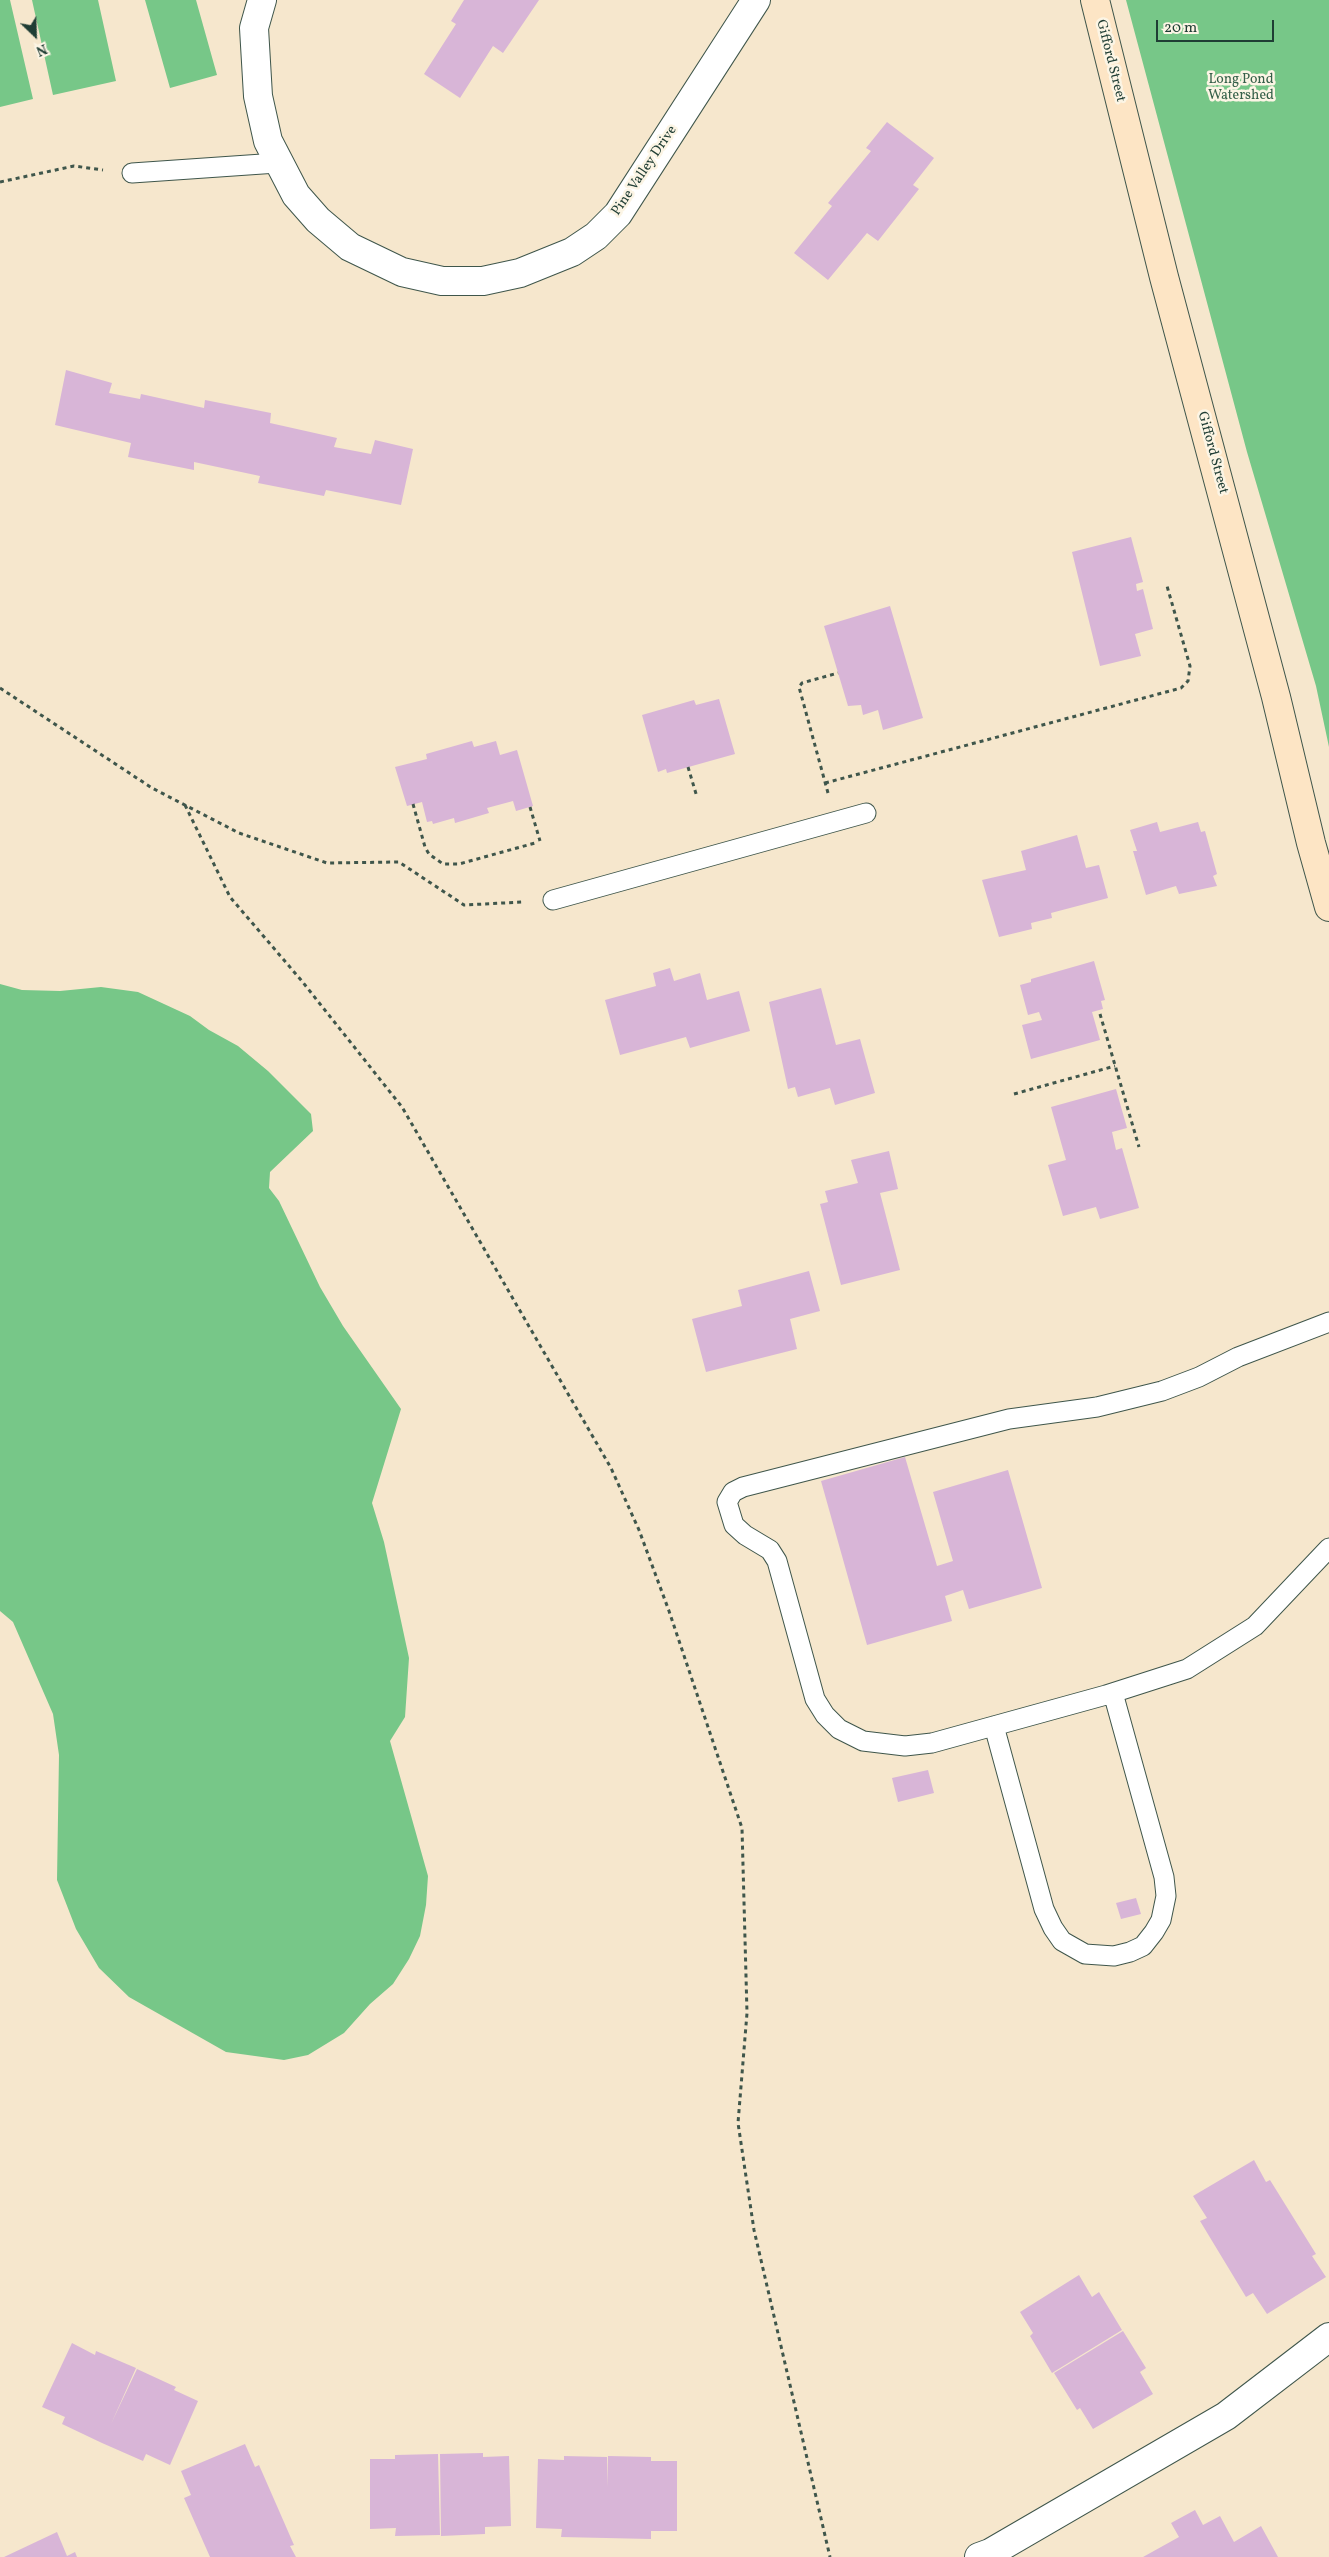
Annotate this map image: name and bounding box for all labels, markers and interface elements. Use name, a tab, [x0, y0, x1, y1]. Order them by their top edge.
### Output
north arrow	[10, 10, 60, 60]
scale bar	[1159, 10, 1276, 42]
street label: Gifford Street	[1092, 18, 1128, 104]
text: 20 m	[1164, 18, 1197, 39]
text: N	[33, 38, 50, 60]
park label: Long Pond Watershed	[1208, 72, 1274, 104]
street label: Pine Valley Drive	[609, 123, 681, 219]
street label: Gifford Street	[1193, 410, 1231, 496]

